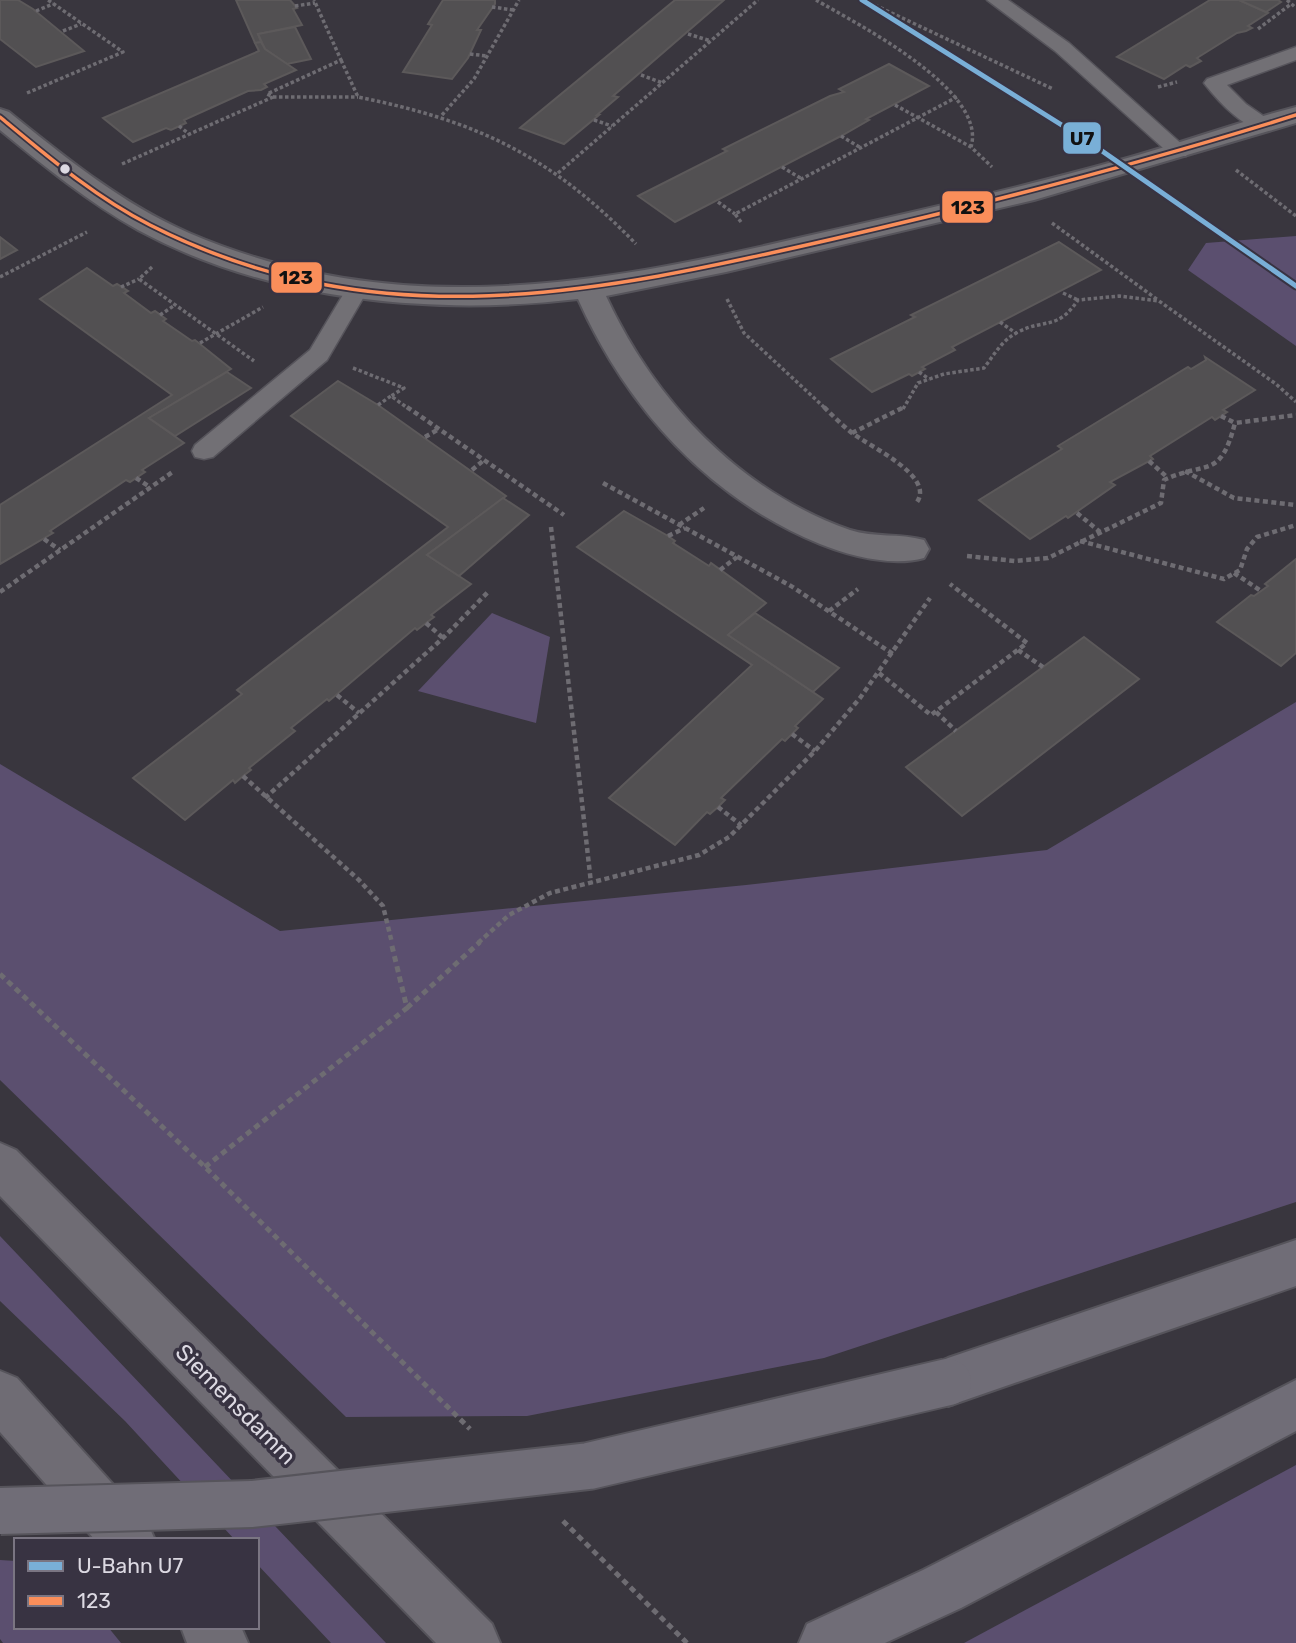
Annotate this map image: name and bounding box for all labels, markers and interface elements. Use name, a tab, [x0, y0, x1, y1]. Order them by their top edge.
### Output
line badge: U7	[1062, 121, 1102, 155]
text: U7	[1070, 127, 1094, 150]
unlabelled marker	[58, 162, 72, 176]
line badge: 123	[941, 190, 994, 224]
text: 123	[951, 196, 985, 219]
line badge: 123	[270, 261, 323, 294]
text: 123	[279, 266, 313, 289]
street label: Siemensdamm	[170, 1338, 302, 1470]
legend	[14, 1538, 259, 1629]
text: U-Bahn U7	[77, 1553, 184, 1578]
text: 123	[77, 1588, 111, 1613]

